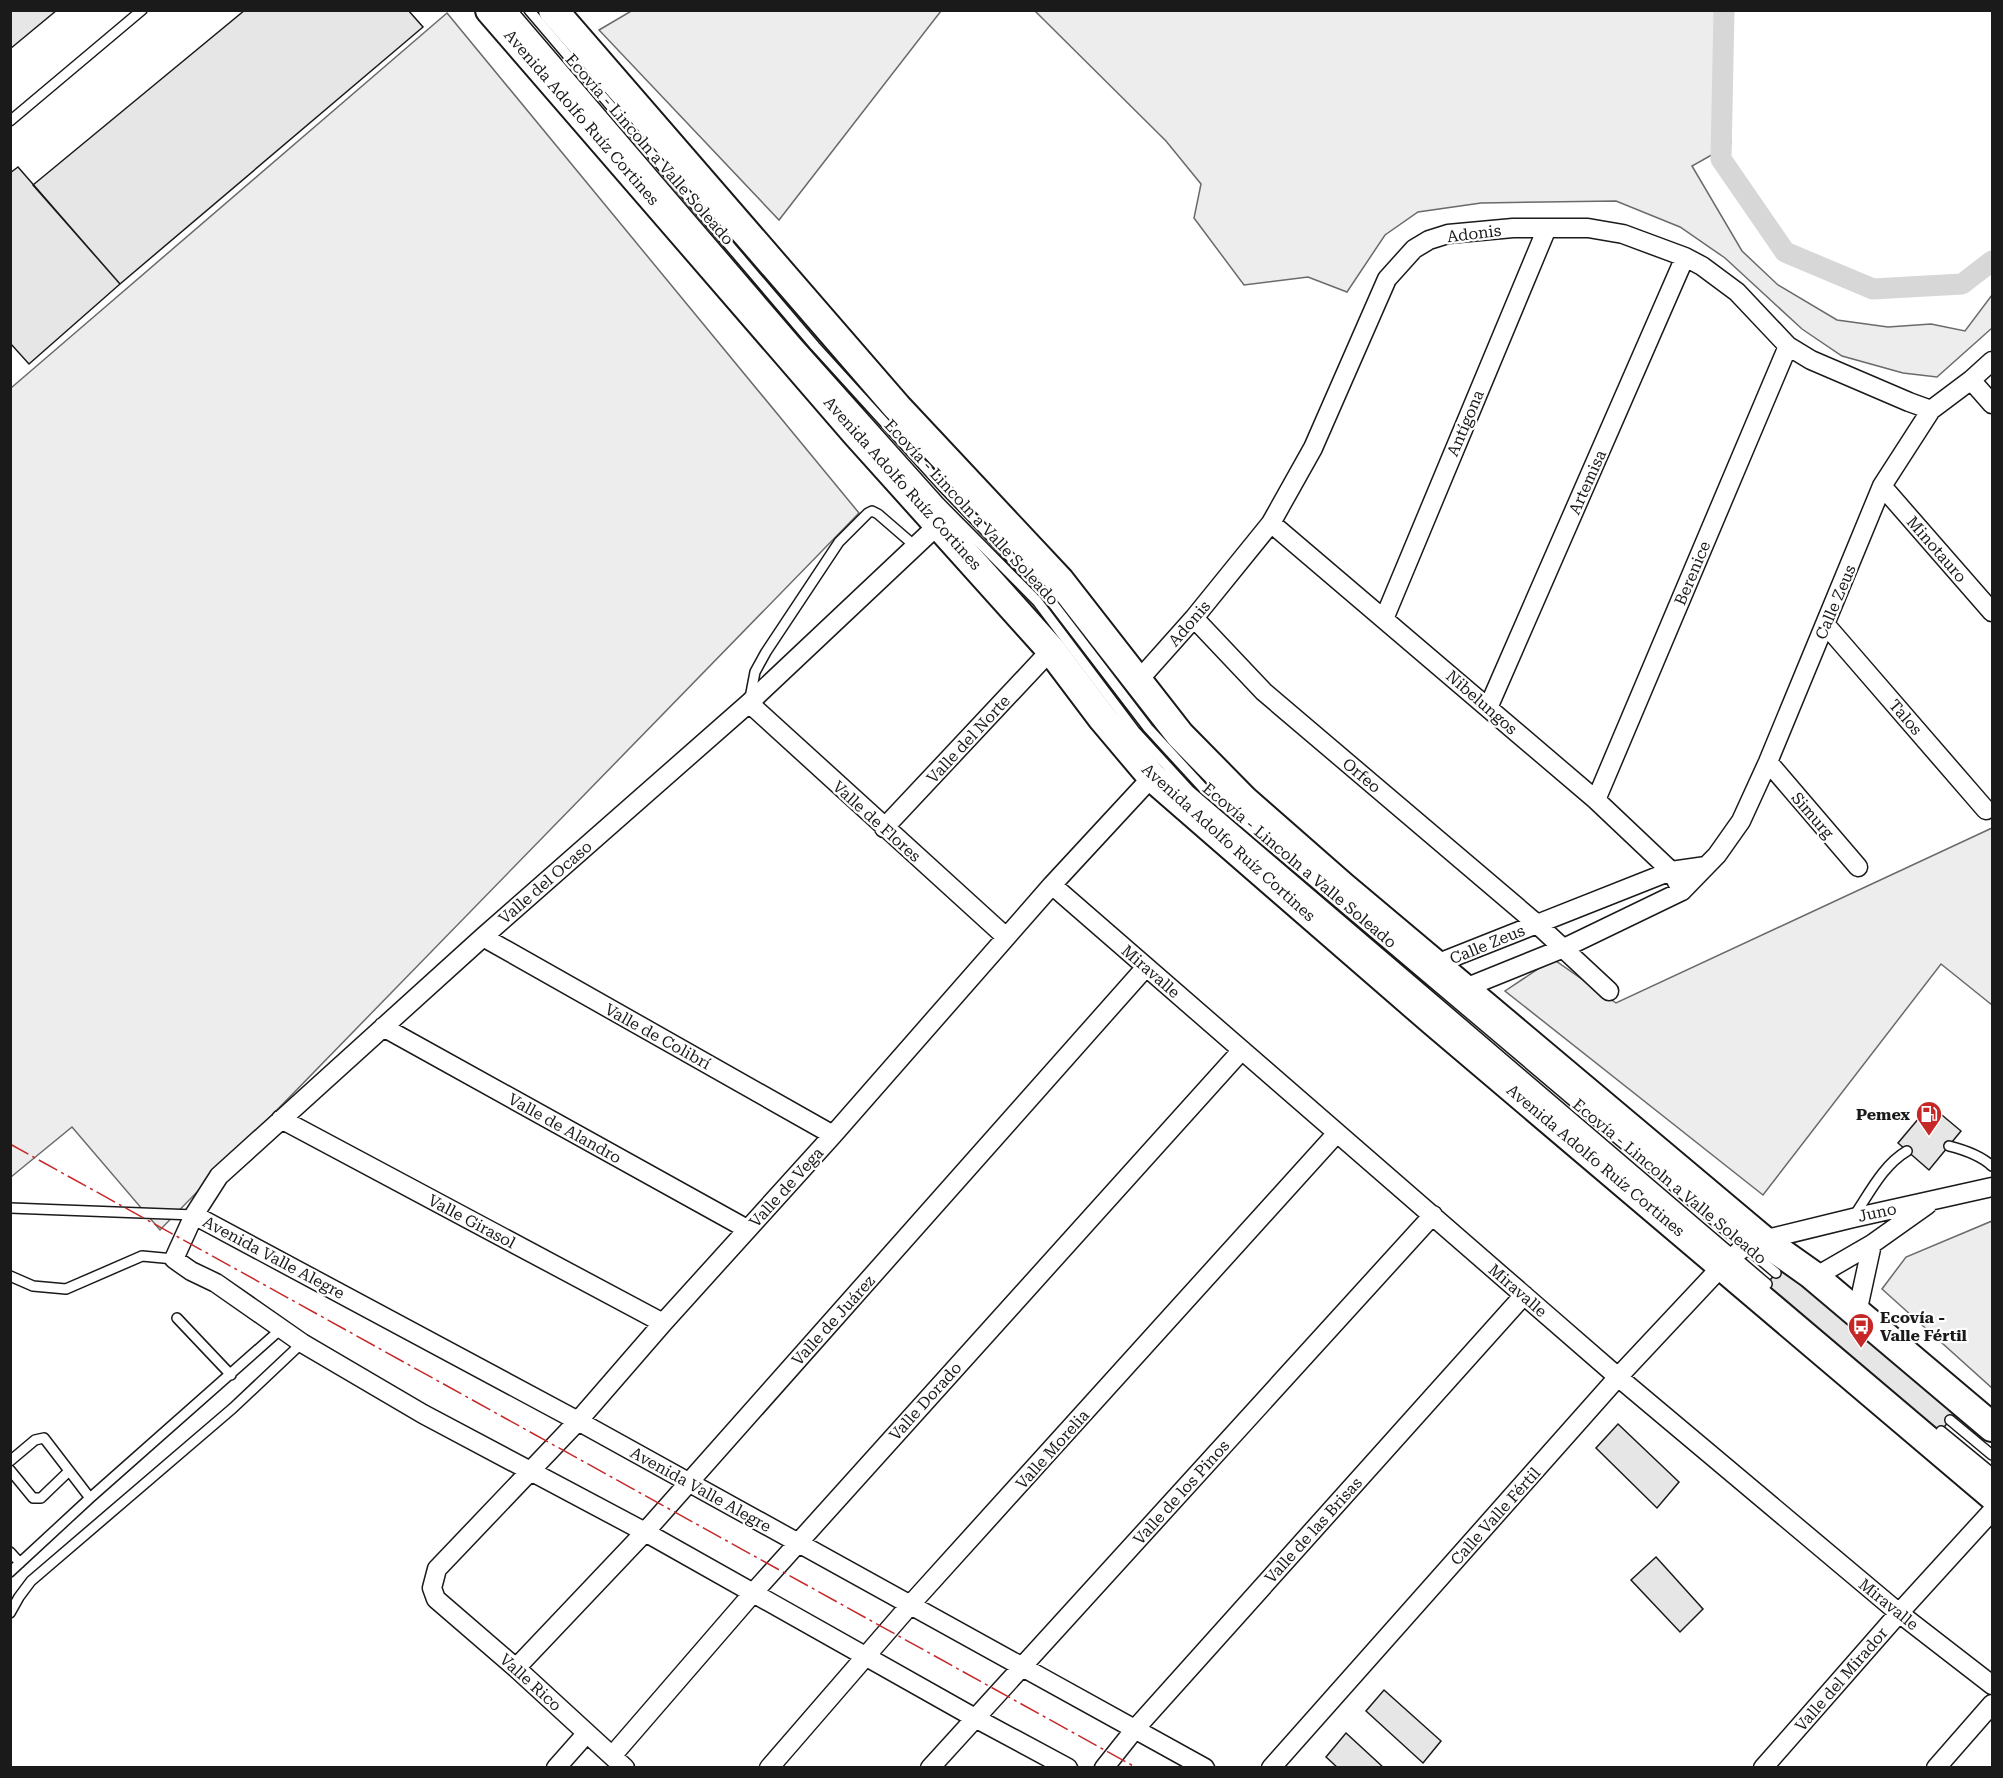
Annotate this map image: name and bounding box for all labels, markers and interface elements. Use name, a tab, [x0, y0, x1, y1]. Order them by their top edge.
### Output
street label: Avenida Adolfo Ruíz Cortines	[500, 26, 663, 209]
street label: Ecovía - Lincoln a Valle Soleado	[561, 50, 738, 249]
street label: Adonis	[1446, 221, 1503, 246]
street label: Antígona	[1443, 387, 1488, 459]
street label: Avenida Adolfo Ruíz Cortines	[820, 393, 986, 574]
street label: Ecovía - Lincoln a Valle Soleado	[880, 416, 1063, 609]
street label: Artemisa	[1565, 447, 1610, 517]
street label: Minotauro	[1903, 512, 1971, 586]
street label: Berenice	[1670, 538, 1715, 608]
street label: Calle Zeus	[1811, 562, 1860, 642]
street label: Adonis	[1164, 596, 1215, 650]
street label: Nibelungos	[1442, 666, 1521, 739]
street label: Valle del Norte	[923, 691, 1014, 787]
street label: Talos	[1885, 696, 1926, 739]
street label: Orfeo	[1339, 754, 1385, 797]
street label: Avenida Adolfo Ruíz Cortines	[1138, 760, 1319, 925]
street label: Valle de Flores	[829, 777, 925, 866]
street label: Ecovía - Lincoln a Valle Soleado	[1199, 779, 1400, 952]
street label: Simurg	[1787, 788, 1838, 843]
street label: Valle del Ocaso	[495, 837, 596, 928]
street label: Calle Zeus	[1447, 921, 1528, 968]
street label: Miravalle	[1118, 941, 1184, 1002]
street label: Valle de Colibrí	[602, 1000, 714, 1073]
street label: Avenida Adolfo Ruíz Cortines	[1503, 1080, 1689, 1241]
street label: Valle de Alandro	[505, 1089, 625, 1167]
street label: Ecovía - Lincoln a Valle Soleado	[1569, 1095, 1770, 1268]
fuel station icon: Pemex	[1914, 1099, 1944, 1137]
place label: Pemex	[1856, 1105, 1911, 1124]
street label: Valle de Vega	[745, 1143, 827, 1231]
street label: Valle Girasol	[425, 1190, 519, 1252]
street label: Juno	[1856, 1199, 1898, 1226]
street label: Avenida Valle Alegre	[200, 1212, 348, 1303]
street label: Miravalle	[1485, 1260, 1551, 1321]
street label: Valle de Juárez	[788, 1271, 879, 1369]
place label: Ecovía - Valle Fértil	[1880, 1308, 1968, 1345]
bus stop icon: Ecovía - Valle Fértil	[1846, 1311, 1876, 1349]
street label: Valle Dorado	[885, 1358, 966, 1444]
street label: Valle Morelia	[1012, 1406, 1093, 1493]
street label: Valle de los Pinos	[1129, 1436, 1234, 1549]
street label: Avenida Valle Alegre	[627, 1443, 775, 1536]
street label: Calle Valle Fértil	[1447, 1464, 1544, 1569]
street label: Valle de las Brisas	[1261, 1473, 1366, 1587]
street label: Miravalle	[1855, 1575, 1923, 1634]
street label: Valle del Mirador	[1791, 1623, 1892, 1735]
street label: Valle Rico	[496, 1650, 566, 1715]

